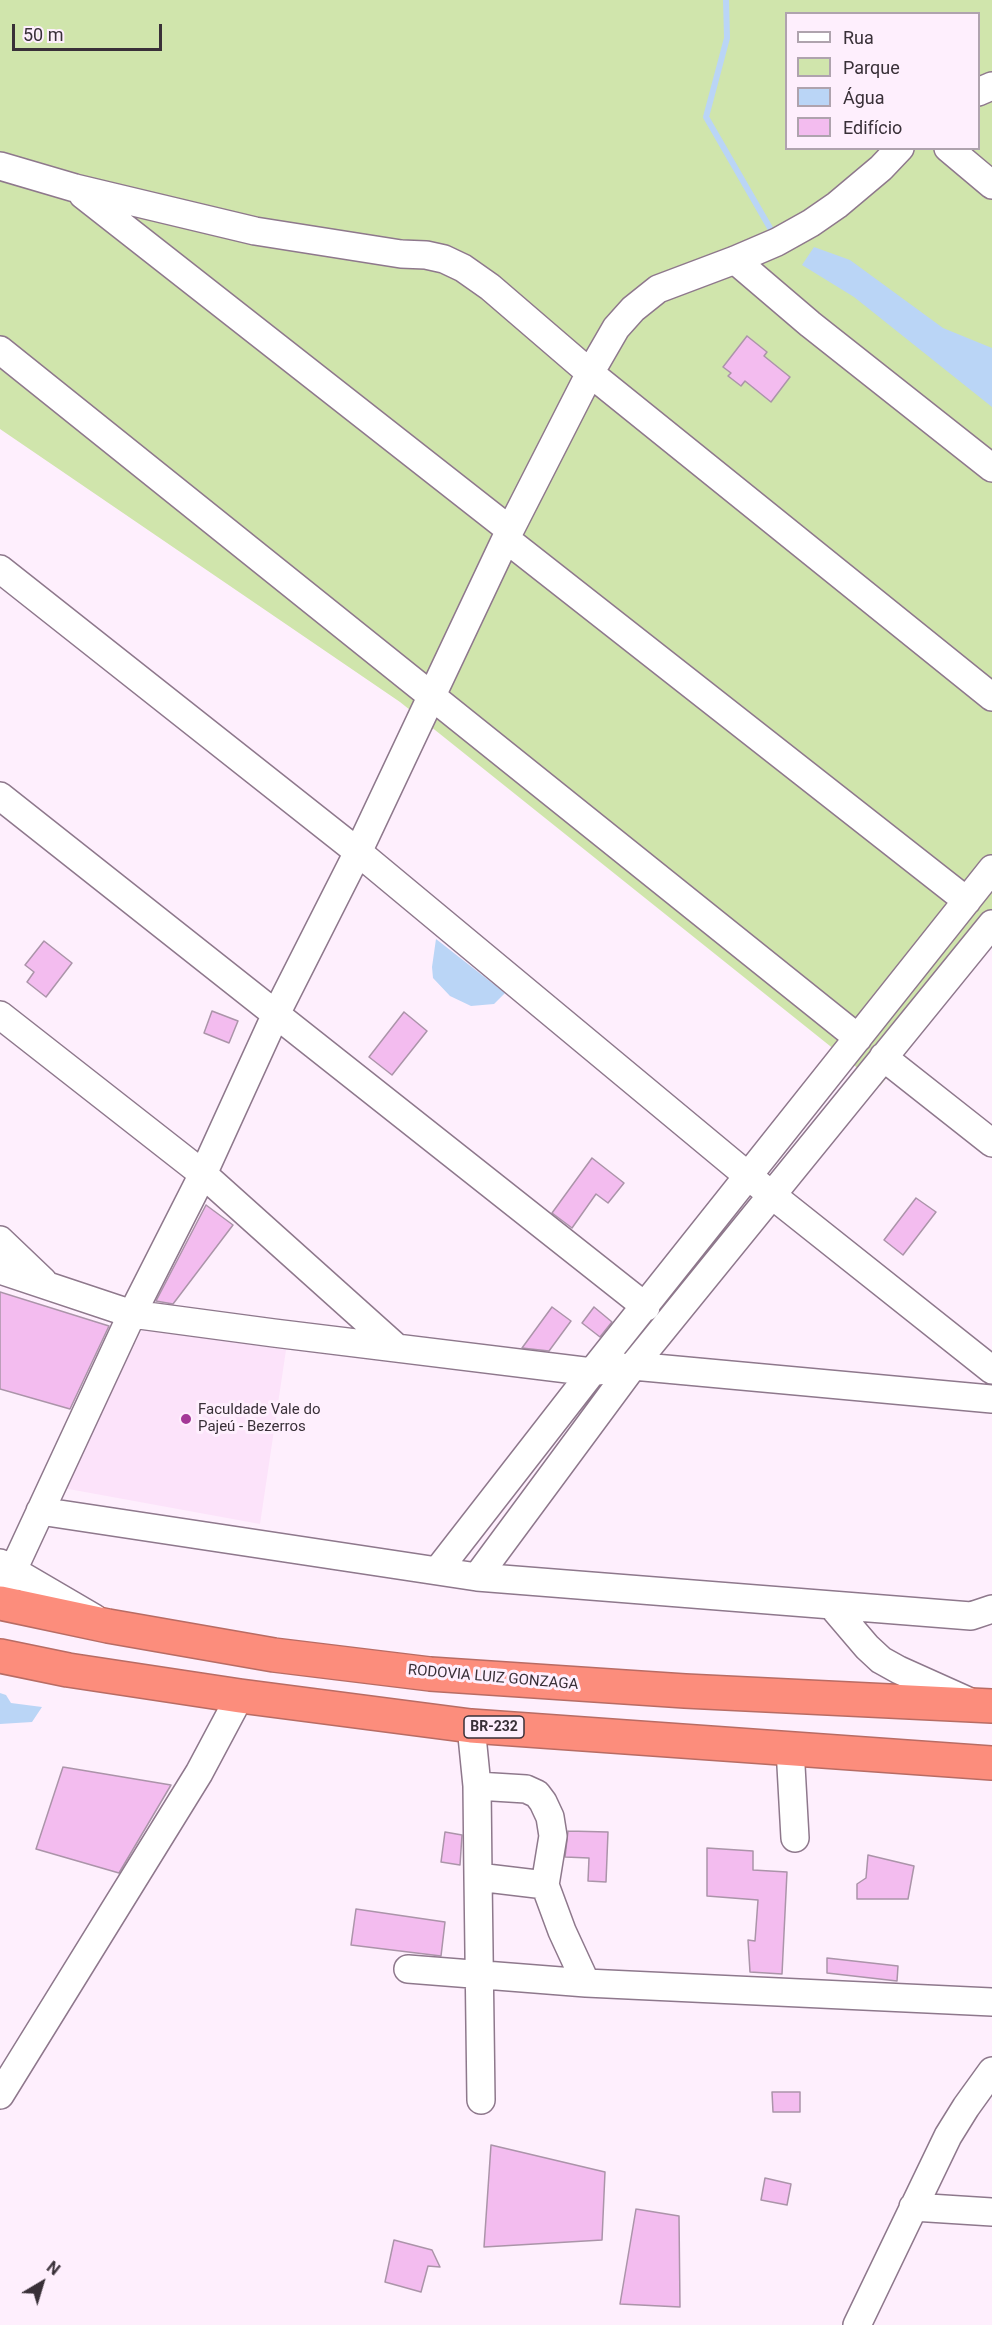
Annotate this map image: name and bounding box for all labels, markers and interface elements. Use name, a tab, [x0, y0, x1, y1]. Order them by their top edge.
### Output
scale bar	[15, 12, 165, 50]
legend	[785, 12, 980, 150]
text: 50 m	[23, 24, 63, 45]
text: Rua	[843, 27, 874, 48]
text: Parque	[843, 57, 900, 78]
text: Água	[843, 87, 885, 108]
text: Edifício	[843, 117, 902, 138]
place label: Faculdade Vale do Pajeú - Bezerros	[198, 1401, 320, 1436]
marker: Faculdade Vale do Pajeú - Bezerros	[179, 1412, 193, 1426]
street label: RODOVIA LUIZ GONZAGA	[407, 1662, 579, 1694]
road number: BR-232	[464, 1716, 524, 1738]
north arrow	[12, 2253, 72, 2313]
text: N	[43, 2257, 64, 2279]

